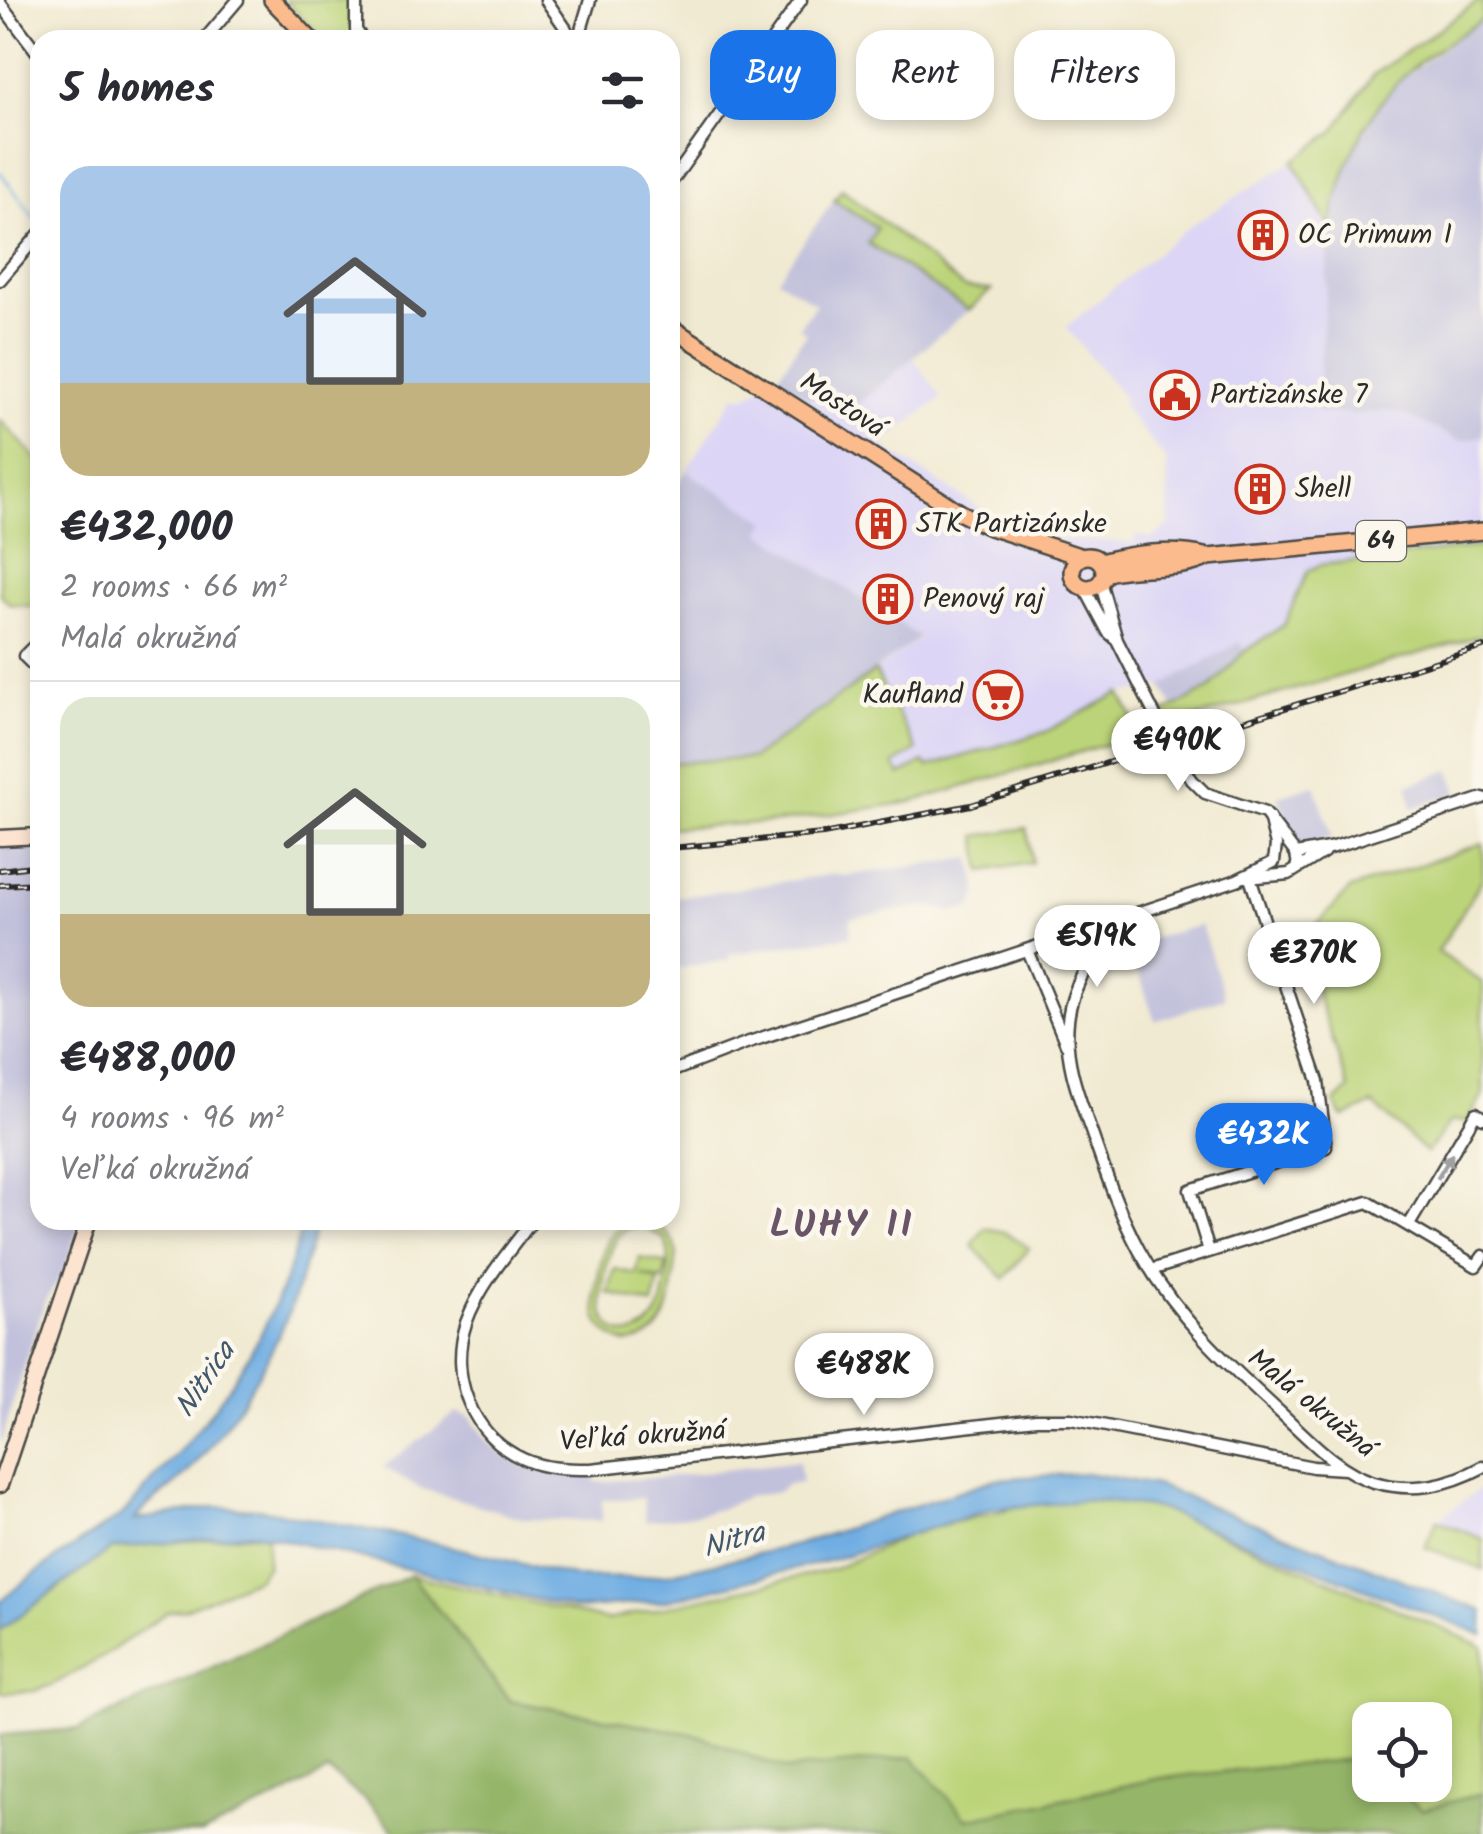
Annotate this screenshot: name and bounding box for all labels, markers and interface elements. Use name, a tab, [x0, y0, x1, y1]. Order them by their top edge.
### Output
chip: Buy	[710, 30, 836, 120]
chip: Rent	[856, 30, 994, 120]
chip: Filters	[1014, 30, 1175, 120]
text: 5 homes	[60, 57, 215, 124]
icon: filters	[595, 63, 650, 118]
building icon: OC Primum I	[1237, 209, 1289, 261]
place label: OC Primum I	[1298, 213, 1452, 258]
icon: home	[265, 231, 445, 411]
street label: Mostová	[790, 361, 897, 452]
public building icon: Partizánske 7	[1149, 369, 1201, 421]
place label: Partizánske 7	[1210, 373, 1368, 418]
building icon: Shell	[1234, 463, 1286, 515]
place label: Shell	[1295, 467, 1351, 512]
text: €432,000	[60, 496, 233, 563]
building icon: STK Partizánske	[855, 498, 907, 550]
place label: STK Partizánske	[916, 502, 1107, 547]
road number: 64	[1356, 521, 1406, 561]
text: 2 rooms · 66 m²	[60, 563, 287, 614]
building icon: Penový raj	[862, 573, 914, 625]
place label: Penový raj	[923, 577, 1045, 622]
text: Malá okružná	[60, 614, 238, 665]
supermarket icon: Kaufland	[972, 669, 1024, 721]
place label: Kaufland	[863, 673, 964, 718]
pin: €490K	[1108, 709, 1248, 794]
text: €490K	[1133, 716, 1223, 767]
icon: home	[265, 762, 445, 942]
pin: €519K	[1027, 905, 1167, 990]
text: €519K	[1056, 912, 1138, 963]
pin: €370K	[1244, 922, 1384, 1007]
text: €370K	[1270, 929, 1358, 980]
text: €488,000	[60, 1027, 235, 1094]
text: 4 rooms · 96 m²	[60, 1094, 284, 1145]
pin: €432K	[1194, 1103, 1334, 1188]
text: €432K	[1217, 1110, 1311, 1161]
text: Veľká okružná	[60, 1145, 250, 1196]
one-way arrow	[1436, 1152, 1453, 1180]
district label: LUHY II	[769, 1197, 915, 1257]
water label: Nitrica	[163, 1330, 250, 1428]
pin: €488K	[794, 1333, 934, 1418]
street label: Malá okružná	[1236, 1338, 1388, 1472]
text: €488K	[817, 1340, 911, 1391]
street label: Veľká okružná	[558, 1409, 730, 1465]
water label: Nitra	[697, 1509, 773, 1573]
map controls	[1352, 1702, 1452, 1802]
button: locate	[1352, 1702, 1452, 1802]

